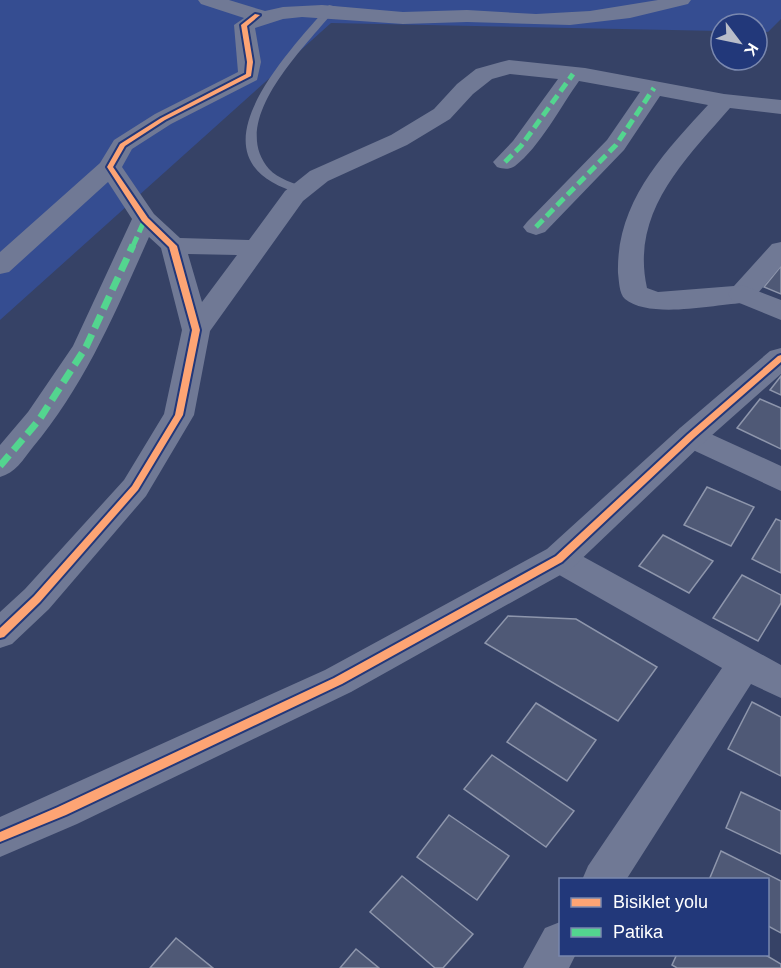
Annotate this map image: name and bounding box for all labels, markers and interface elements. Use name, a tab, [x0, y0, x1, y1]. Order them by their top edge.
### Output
north arrow	[709, 12, 769, 72]
text: K	[741, 40, 762, 59]
legend	[559, 878, 769, 956]
text: Bisiklet yolu	[613, 892, 708, 912]
text: Patika	[613, 922, 664, 942]

